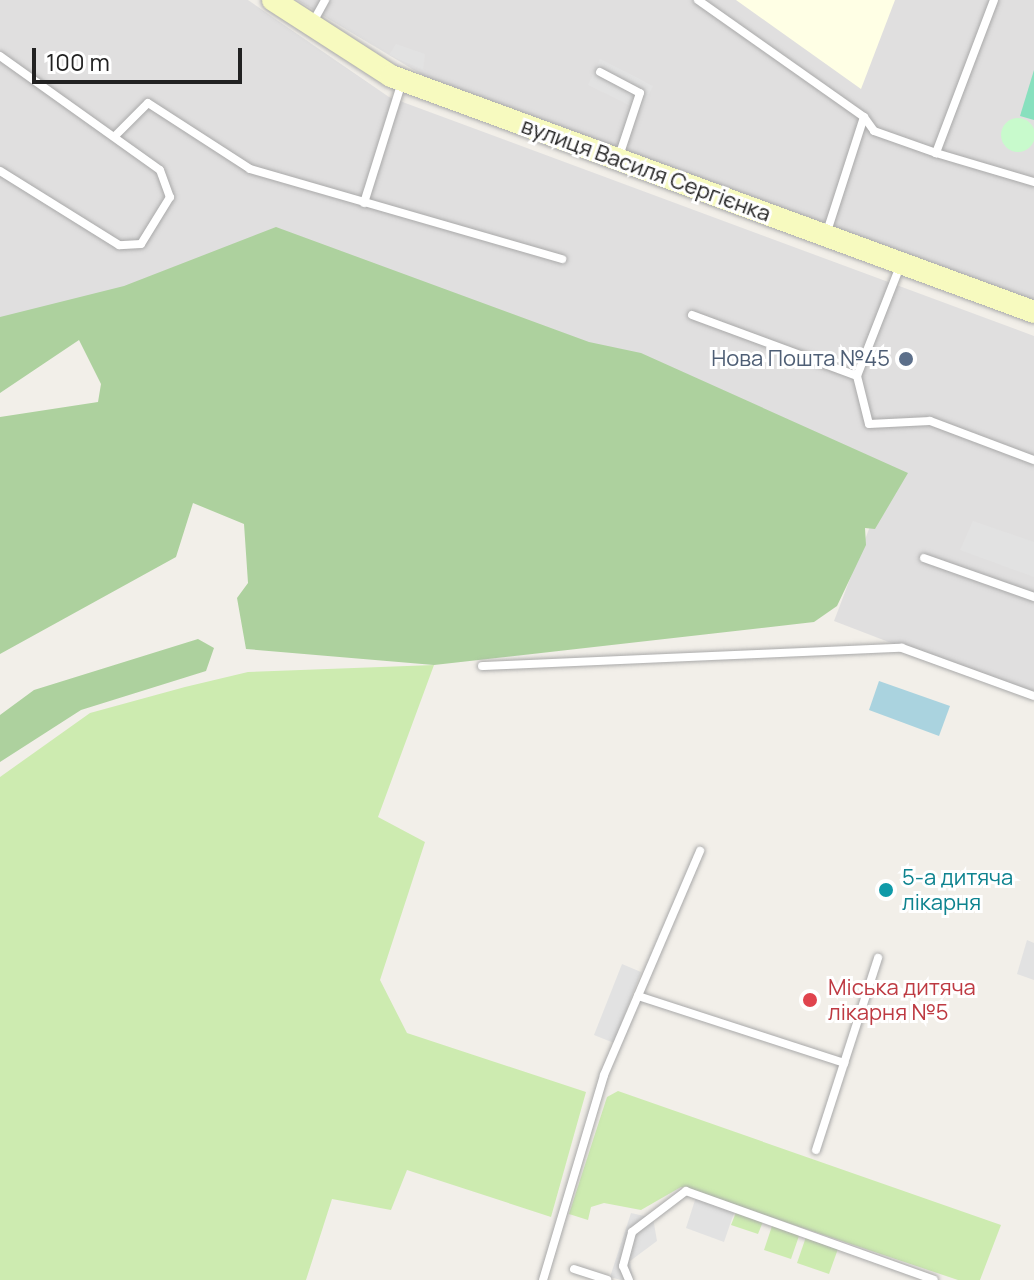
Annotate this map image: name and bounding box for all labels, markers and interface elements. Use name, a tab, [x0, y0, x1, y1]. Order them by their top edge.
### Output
scale bar	[36, 32, 246, 82]
text: 100 m	[46, 45, 110, 78]
street label: вулиця Василя Сергієнка	[518, 113, 774, 227]
place label: Нова Пошта №45	[711, 346, 890, 372]
marker: Нова Пошта №45	[897, 350, 915, 368]
place label: 5-а дитяча лікарня	[902, 864, 1013, 916]
marker: 5-а дитяча лікарня	[877, 881, 895, 899]
place label: Міська дитяча лікарня №5	[828, 974, 976, 1026]
marker: Міська дитяча лікарня №5	[799, 989, 821, 1011]

